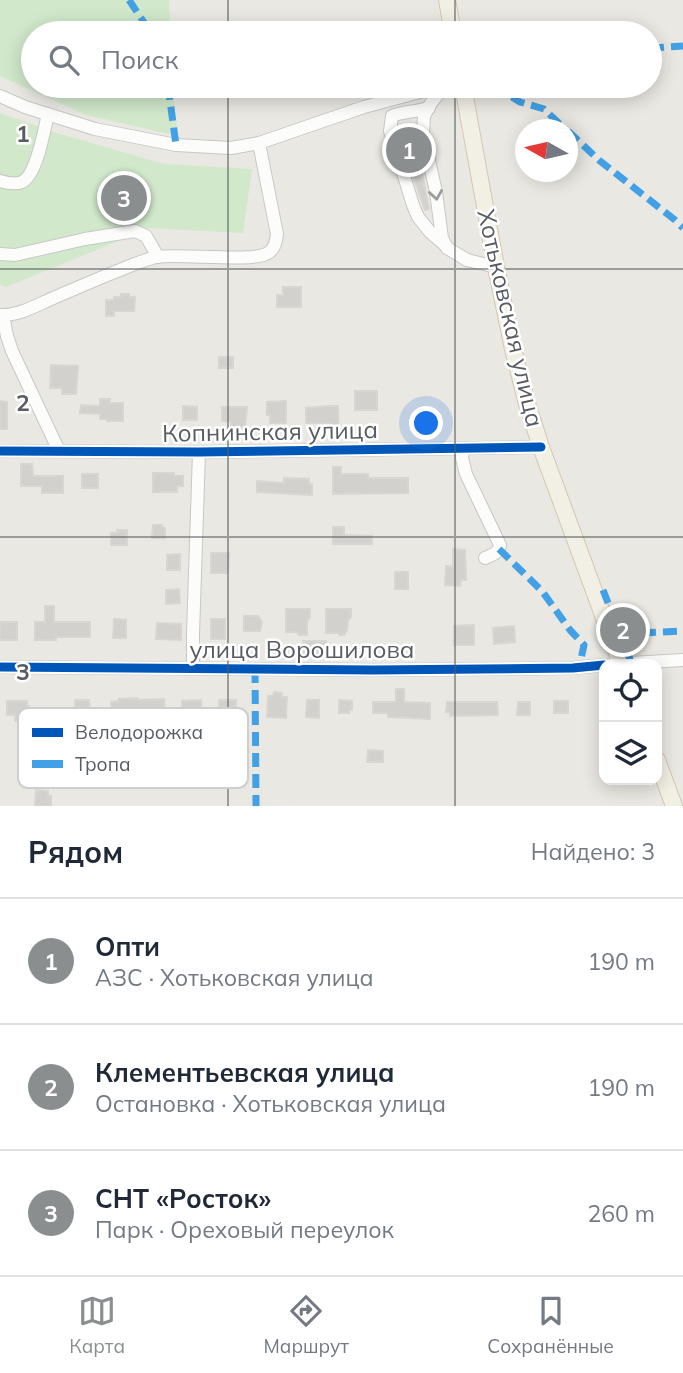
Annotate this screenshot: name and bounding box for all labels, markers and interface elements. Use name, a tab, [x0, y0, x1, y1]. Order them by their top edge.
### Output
search box	[21, 21, 662, 98]
icon: search	[45, 41, 83, 79]
text: Поиск	[101, 43, 179, 76]
text: 1	[16, 119, 30, 148]
north arrow	[515, 119, 578, 182]
pin: 1	[386, 124, 432, 176]
pin: 3	[101, 172, 147, 224]
one-way arrow	[428, 189, 443, 201]
street label: Хотьковская улица	[471, 206, 551, 430]
text: 2	[16, 388, 30, 417]
your location	[409, 406, 443, 440]
street label: Копнинская улица	[162, 414, 378, 448]
pin: 2	[600, 604, 646, 656]
street label: улица Ворошилова	[190, 634, 415, 664]
text: 3	[16, 657, 30, 686]
map controls	[599, 659, 662, 785]
button: locate	[599, 659, 662, 722]
legend	[18, 708, 248, 788]
text: Велодорожка	[75, 720, 203, 744]
button: layers	[599, 722, 662, 785]
text: Тропа	[75, 752, 131, 776]
text: Рядом	[28, 833, 123, 871]
text: Найдено: 3	[531, 837, 655, 866]
text: Опти	[95, 930, 160, 963]
text: 1	[44, 947, 58, 976]
text: 190 m	[587, 947, 655, 976]
text: АЗС · Хотьковская улица	[95, 963, 374, 992]
text: Клементьевская улица	[95, 1056, 394, 1089]
text: 2	[44, 1073, 58, 1102]
text: 190 m	[587, 1073, 655, 1102]
text: Остановка · Хотьковская улица	[95, 1089, 446, 1118]
text: СНТ «Росток»	[95, 1182, 271, 1215]
text: 3	[44, 1199, 58, 1228]
text: 260 m	[587, 1199, 655, 1228]
text: Парк · Ореховый переулок	[95, 1215, 394, 1244]
tab: Карта	[69, 1292, 125, 1358]
tab: Маршрут	[263, 1292, 349, 1358]
tab: Сохранённые	[487, 1292, 614, 1358]

